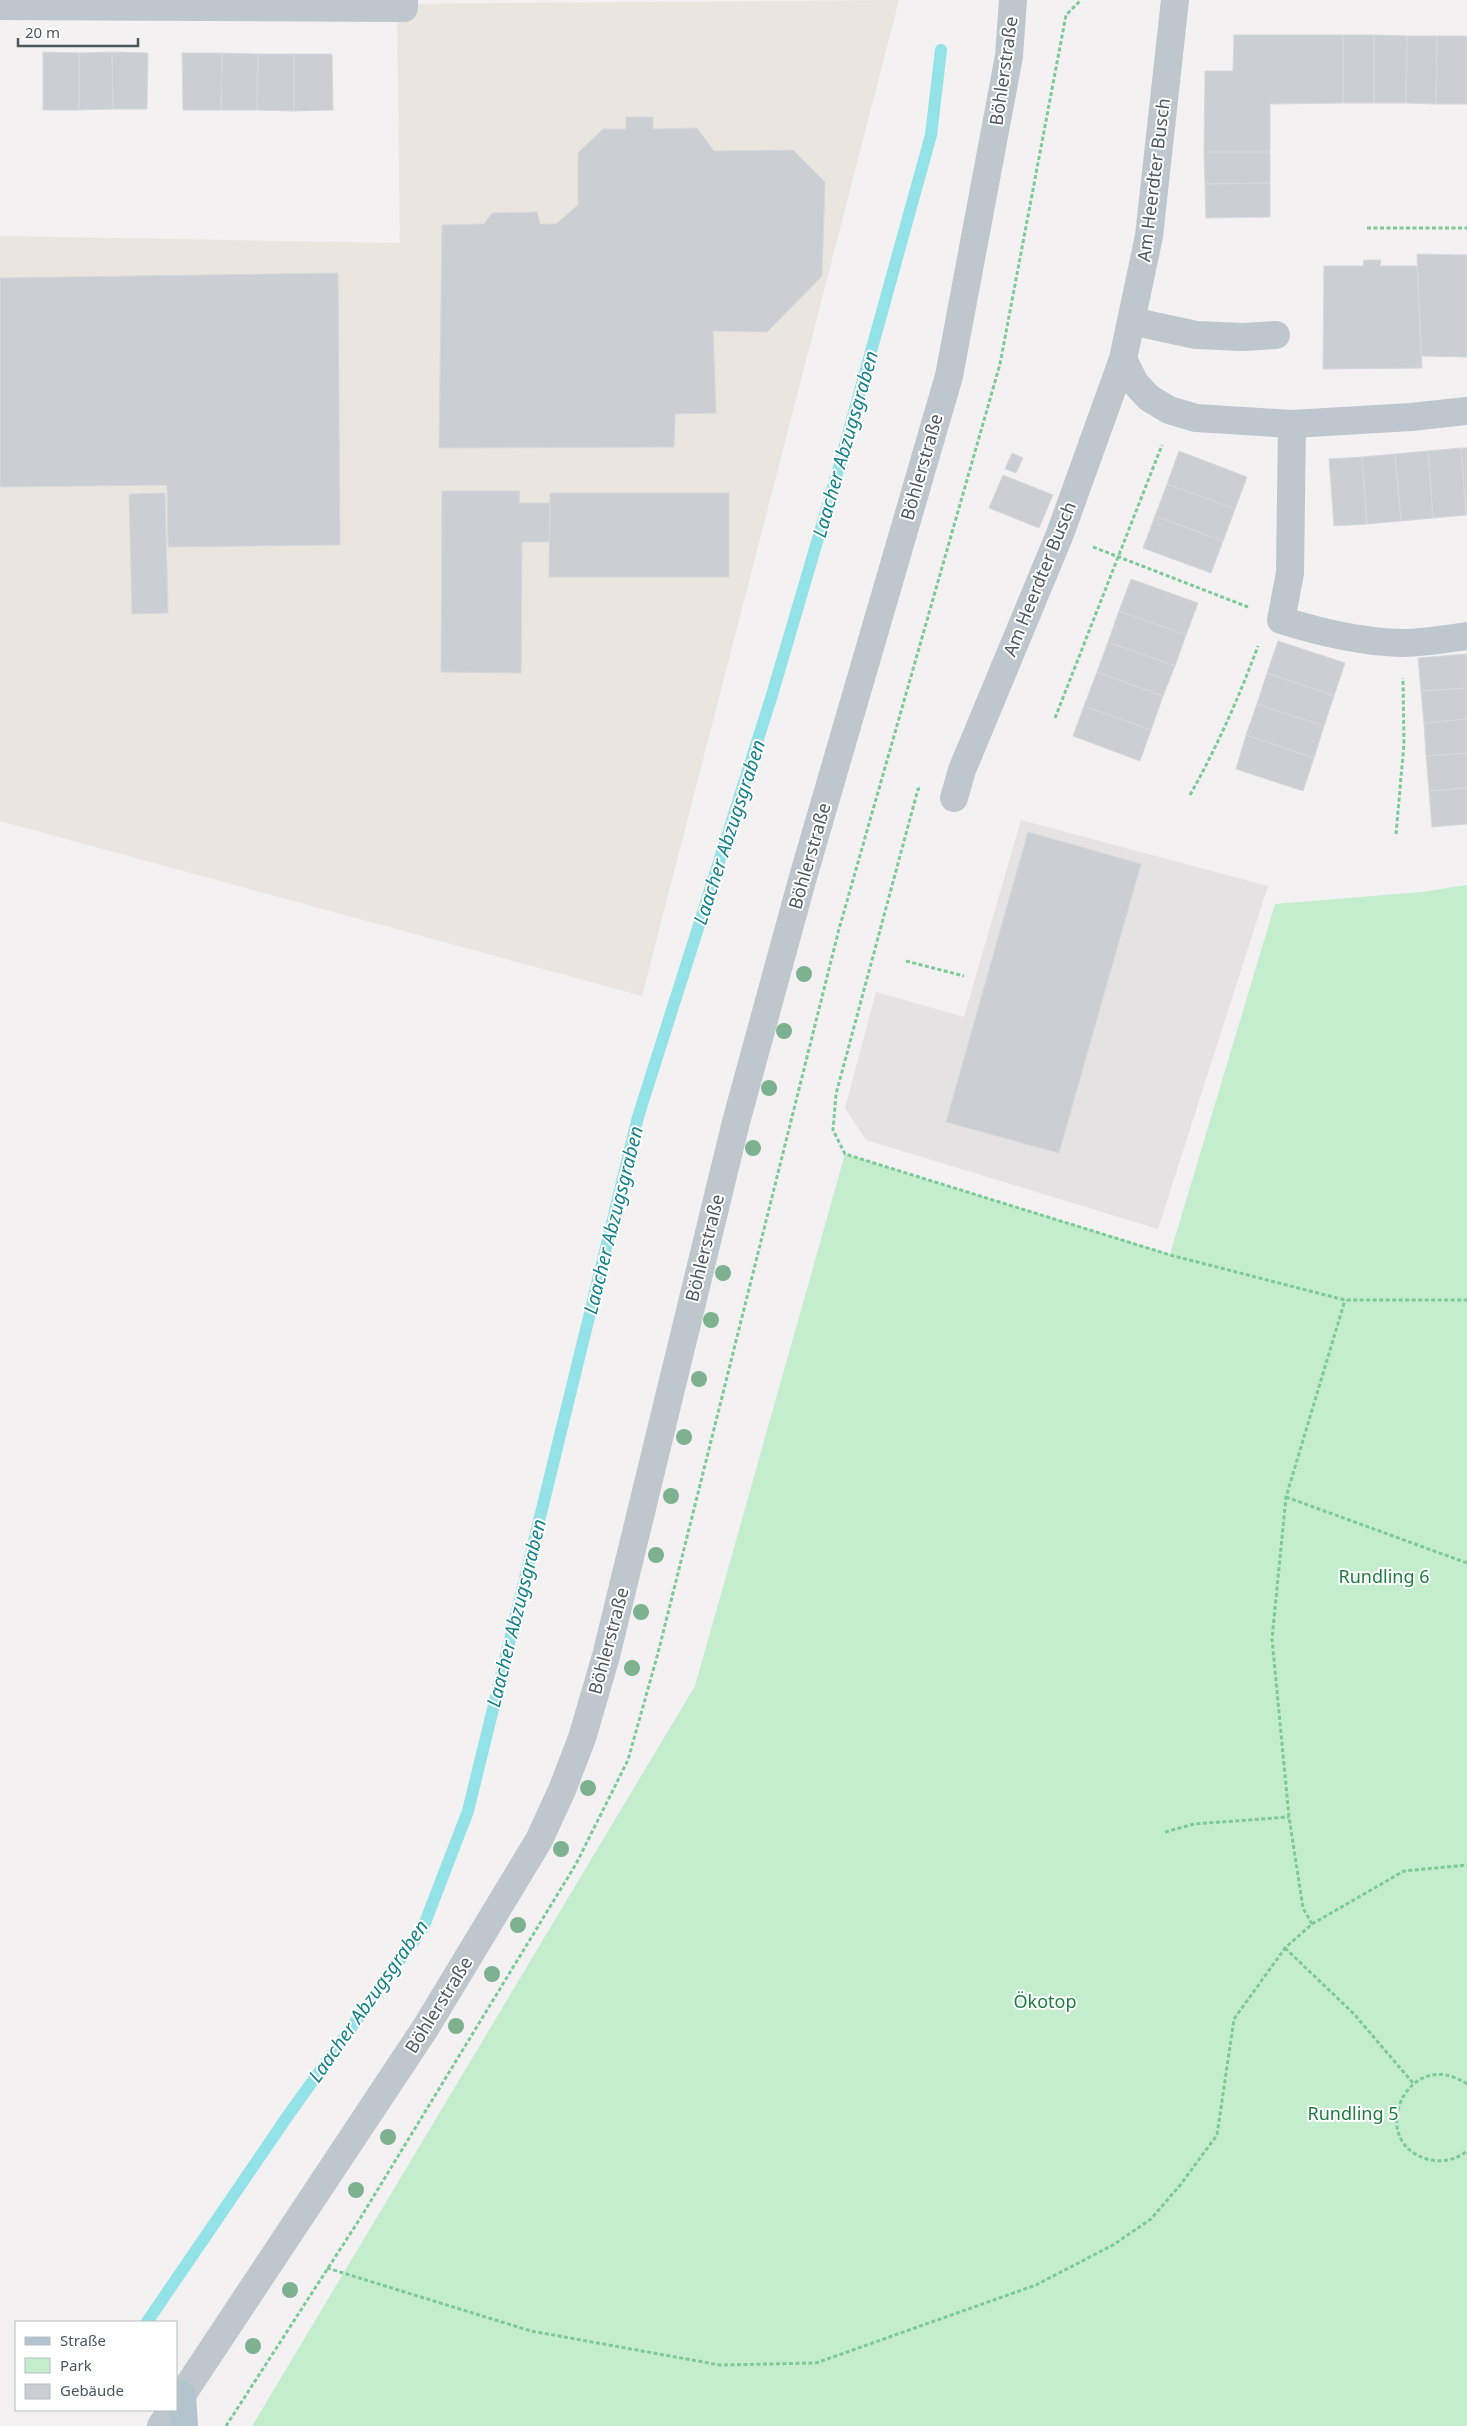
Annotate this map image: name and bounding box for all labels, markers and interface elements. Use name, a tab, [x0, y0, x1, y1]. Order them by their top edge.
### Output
scale bar	[18, 15, 138, 47]
street label: Böhlerstraße	[983, 15, 1023, 127]
text: 20 m	[25, 22, 60, 42]
street label: Am Heerdter Busch	[1131, 97, 1175, 263]
water label: Laacher Abzugsgraben	[806, 348, 884, 540]
street label: Böhlerstraße	[894, 411, 948, 523]
street label: Am Heerdter Busch	[997, 498, 1081, 660]
water label: Laacher Abzugsgraben	[687, 736, 771, 928]
street label: Böhlerstraße	[782, 800, 836, 912]
water label: Laacher Abzugsgraben	[577, 1123, 649, 1317]
street label: Böhlerstraße	[679, 1192, 729, 1304]
water label: Laacher Abzugsgraben	[480, 1516, 552, 1710]
park label: Rundling 6	[1339, 1564, 1429, 1588]
street label: Böhlerstraße	[582, 1585, 634, 1697]
water label: Laacher Abzugsgraben	[302, 1915, 434, 2087]
street label: Böhlerstraße	[399, 1952, 477, 2057]
park label: Ökotop	[1013, 1989, 1077, 2013]
park label: Rundling 5	[1308, 2101, 1398, 2125]
legend	[15, 2321, 178, 2411]
text: Straße	[60, 2330, 106, 2350]
text: Park	[60, 2355, 92, 2375]
text: Gebäude	[60, 2380, 124, 2400]

